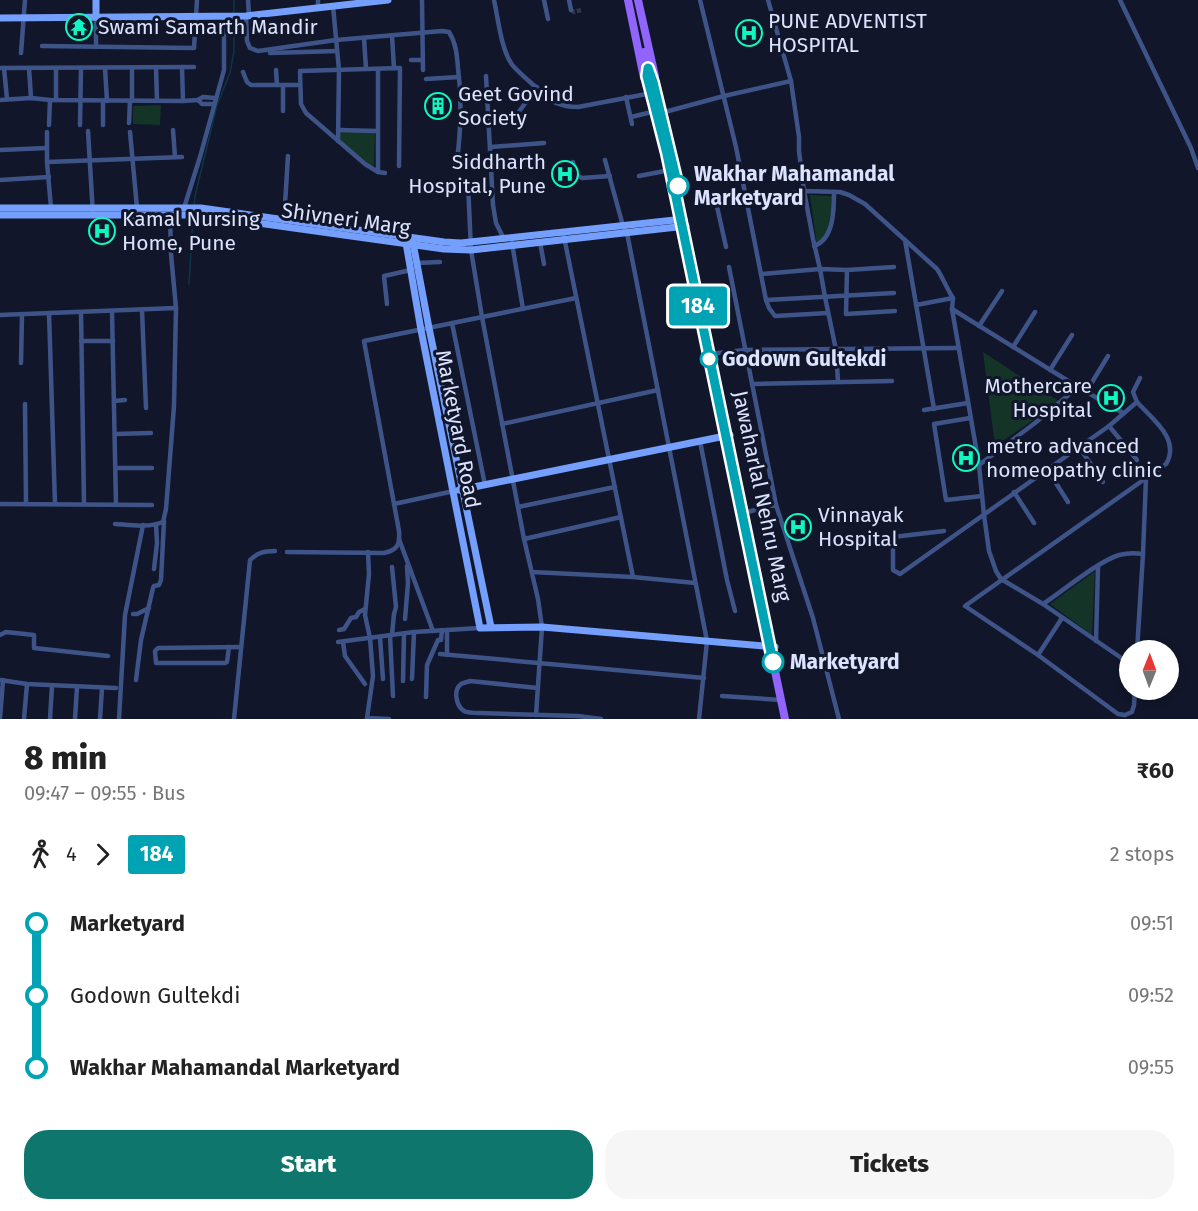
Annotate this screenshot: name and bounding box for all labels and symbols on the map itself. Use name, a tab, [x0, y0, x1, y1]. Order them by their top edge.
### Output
place label: PUNE ADVENTIST HOSPITAL	[768, 8, 927, 58]
temple icon: Swami Samarth Mandir	[64, 12, 94, 42]
place label: Swami Samarth Mandir	[98, 14, 318, 40]
hospital icon: PUNE ADVENTIST HOSPITAL	[734, 18, 764, 48]
place label: Geet Govind Society	[458, 81, 574, 131]
building icon: Geet Govind Society	[423, 91, 453, 121]
place label: Siddharth Hospital, Pune	[408, 149, 546, 199]
hospital icon: Siddharth Hospital, Pune	[550, 159, 580, 189]
place label: Wakhar Mahamandal Marketyard	[694, 161, 895, 211]
marker: Wakhar Mahamandal Marketyard	[667, 175, 689, 197]
street label: Shivneri Marg	[280, 197, 412, 241]
place label: Kamal Nursing Home, Pune	[122, 206, 260, 256]
hospital icon: Kamal Nursing Home, Pune	[87, 216, 117, 246]
line badge: 184	[664, 286, 732, 326]
place label: Godown Gultekdi	[722, 346, 886, 372]
street label: Marketyard Road	[430, 348, 486, 510]
marker: Godown Gultekdi	[700, 350, 718, 368]
place label: Mothercare Hospital	[984, 373, 1092, 423]
hospital icon: Mothercare Hospital	[1096, 383, 1126, 413]
street label: Jawaharlal Nehru Marg	[727, 388, 797, 604]
place label: metro advanced homeopathy clinic	[986, 433, 1162, 483]
hospital icon: metro advanced homeopathy clinic	[951, 443, 981, 473]
place label: Vinnayak Hospital	[818, 502, 904, 552]
hospital icon: Vinnayak Hospital	[783, 512, 813, 542]
north arrow	[1119, 640, 1179, 700]
place label: Marketyard	[790, 649, 900, 675]
marker: Marketyard	[762, 651, 784, 673]

